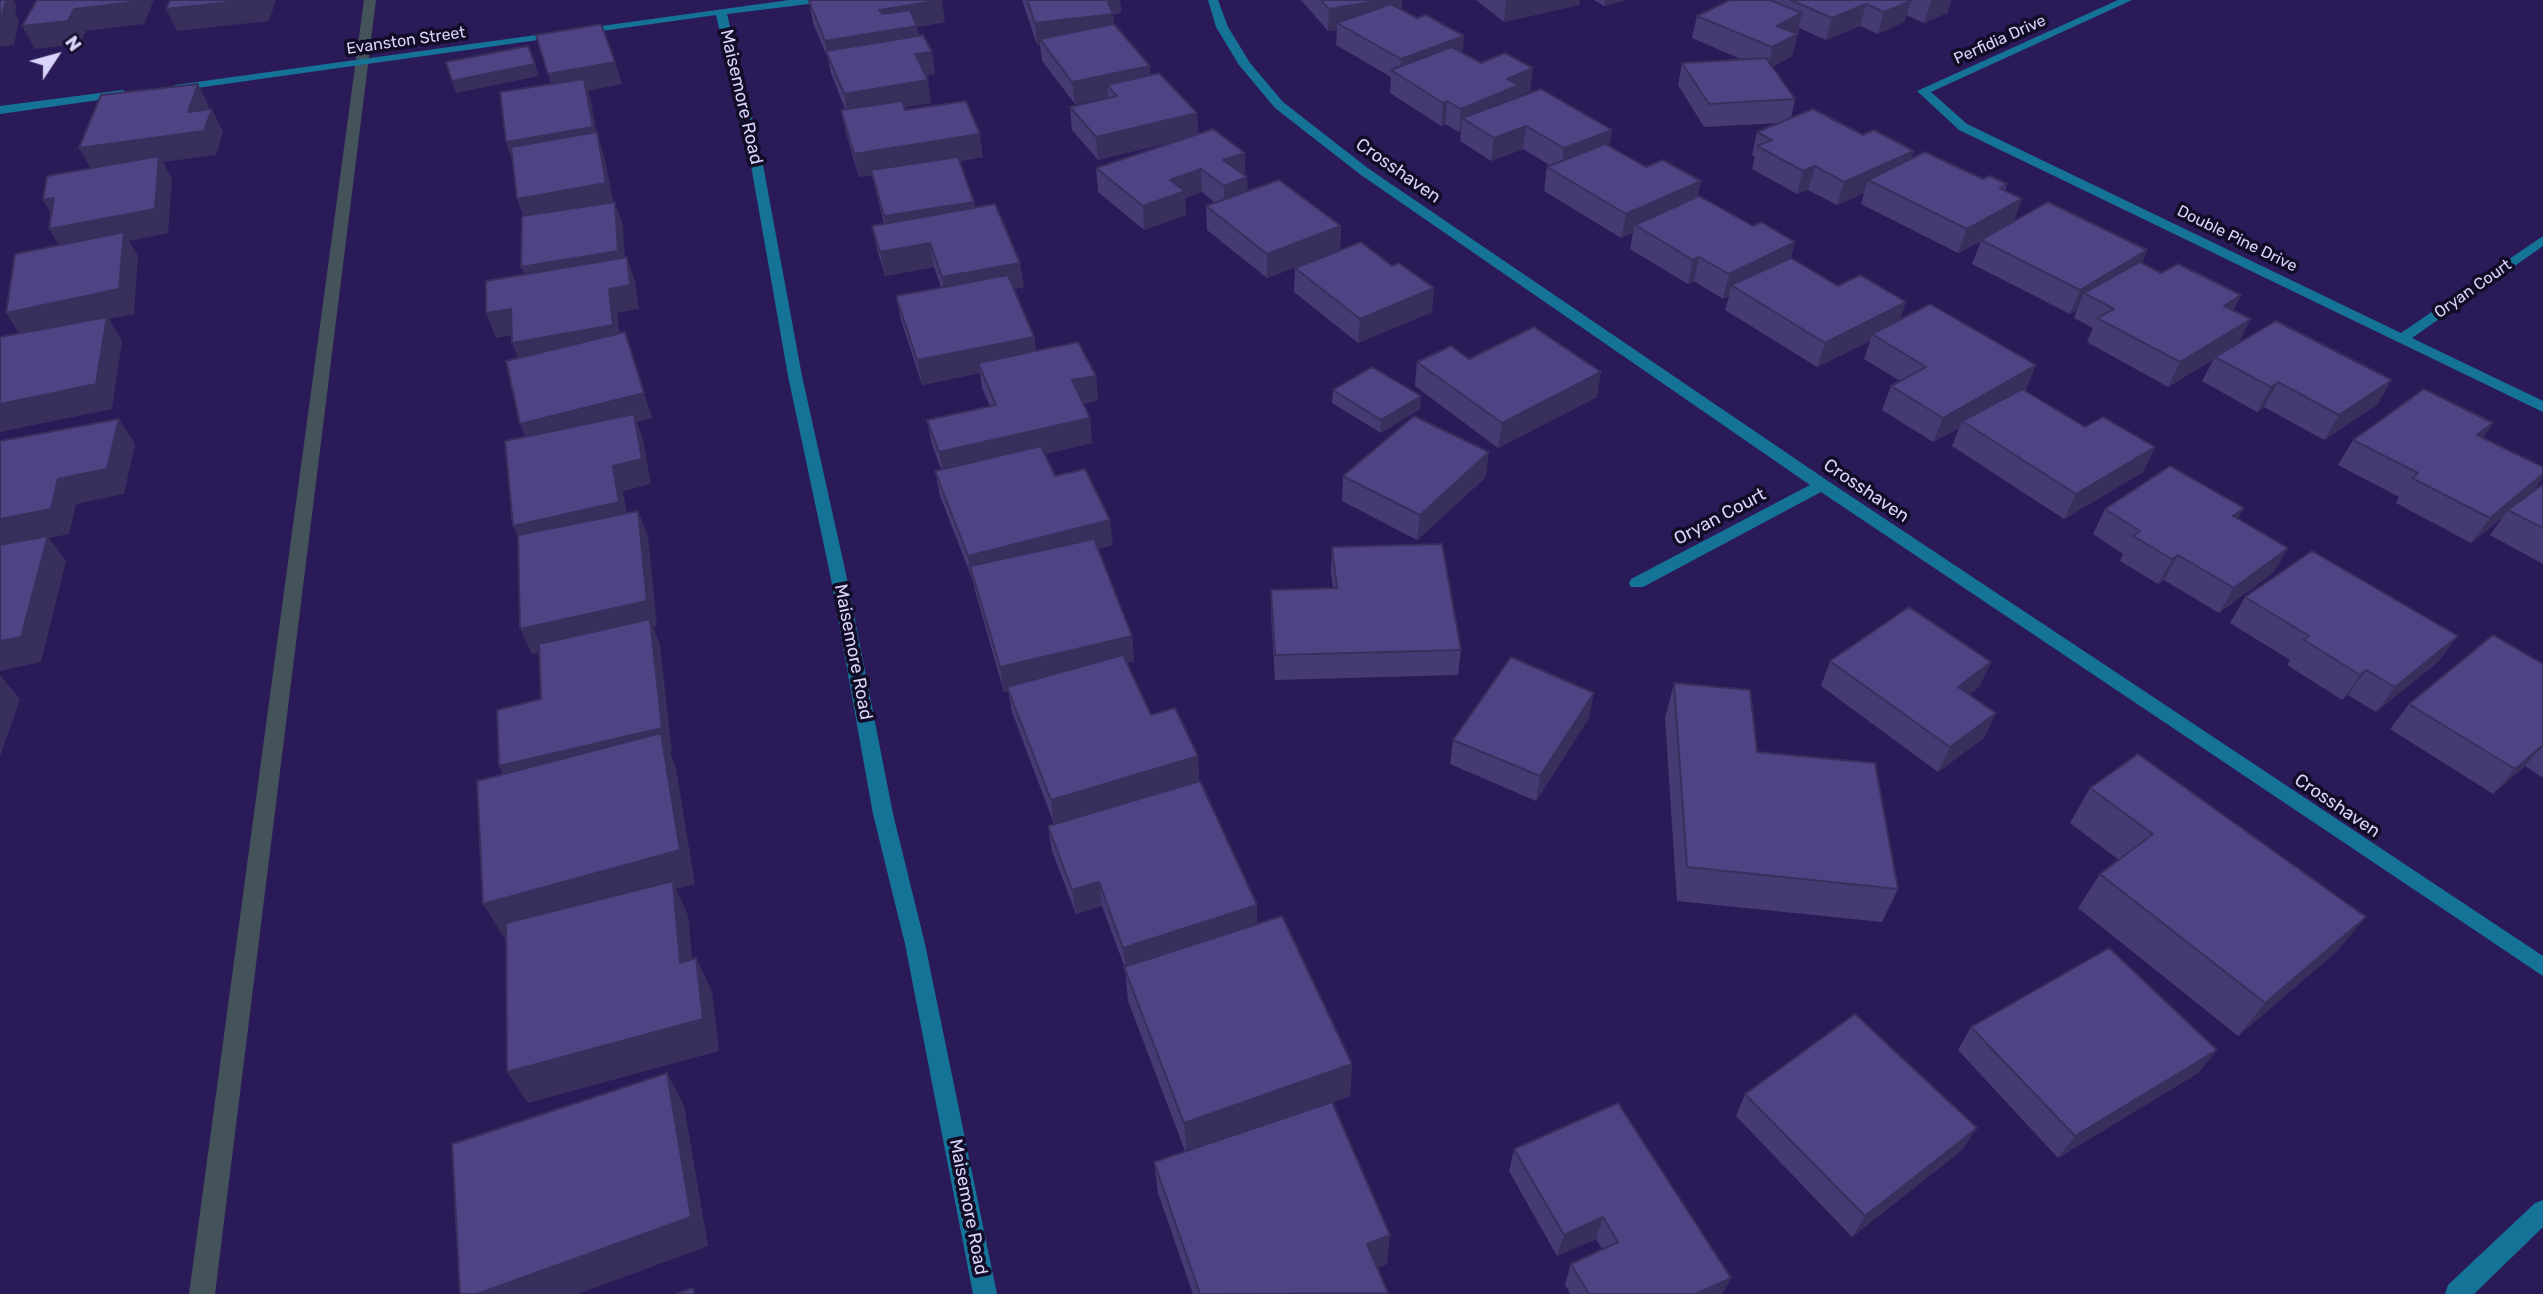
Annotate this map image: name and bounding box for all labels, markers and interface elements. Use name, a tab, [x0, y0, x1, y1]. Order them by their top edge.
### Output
street label: Perfidia Drive	[1951, 11, 2049, 69]
north arrow	[21, 21, 91, 91]
street label: Evanston Street	[345, 23, 467, 59]
street label: Maisemore Road	[715, 27, 767, 167]
text: N	[60, 31, 87, 56]
street label: Crosshaven	[1351, 134, 1445, 208]
street label: Double Pine Drive	[2174, 202, 2300, 276]
street label: Oryan Court	[2431, 255, 2515, 323]
street label: Crosshaven	[1819, 454, 1913, 528]
street label: Oryan Court	[1670, 484, 1770, 550]
street label: Maisemore Road	[829, 582, 877, 722]
street label: Crosshaven	[2290, 769, 2384, 843]
street label: Maisemore Road	[944, 1137, 992, 1277]

